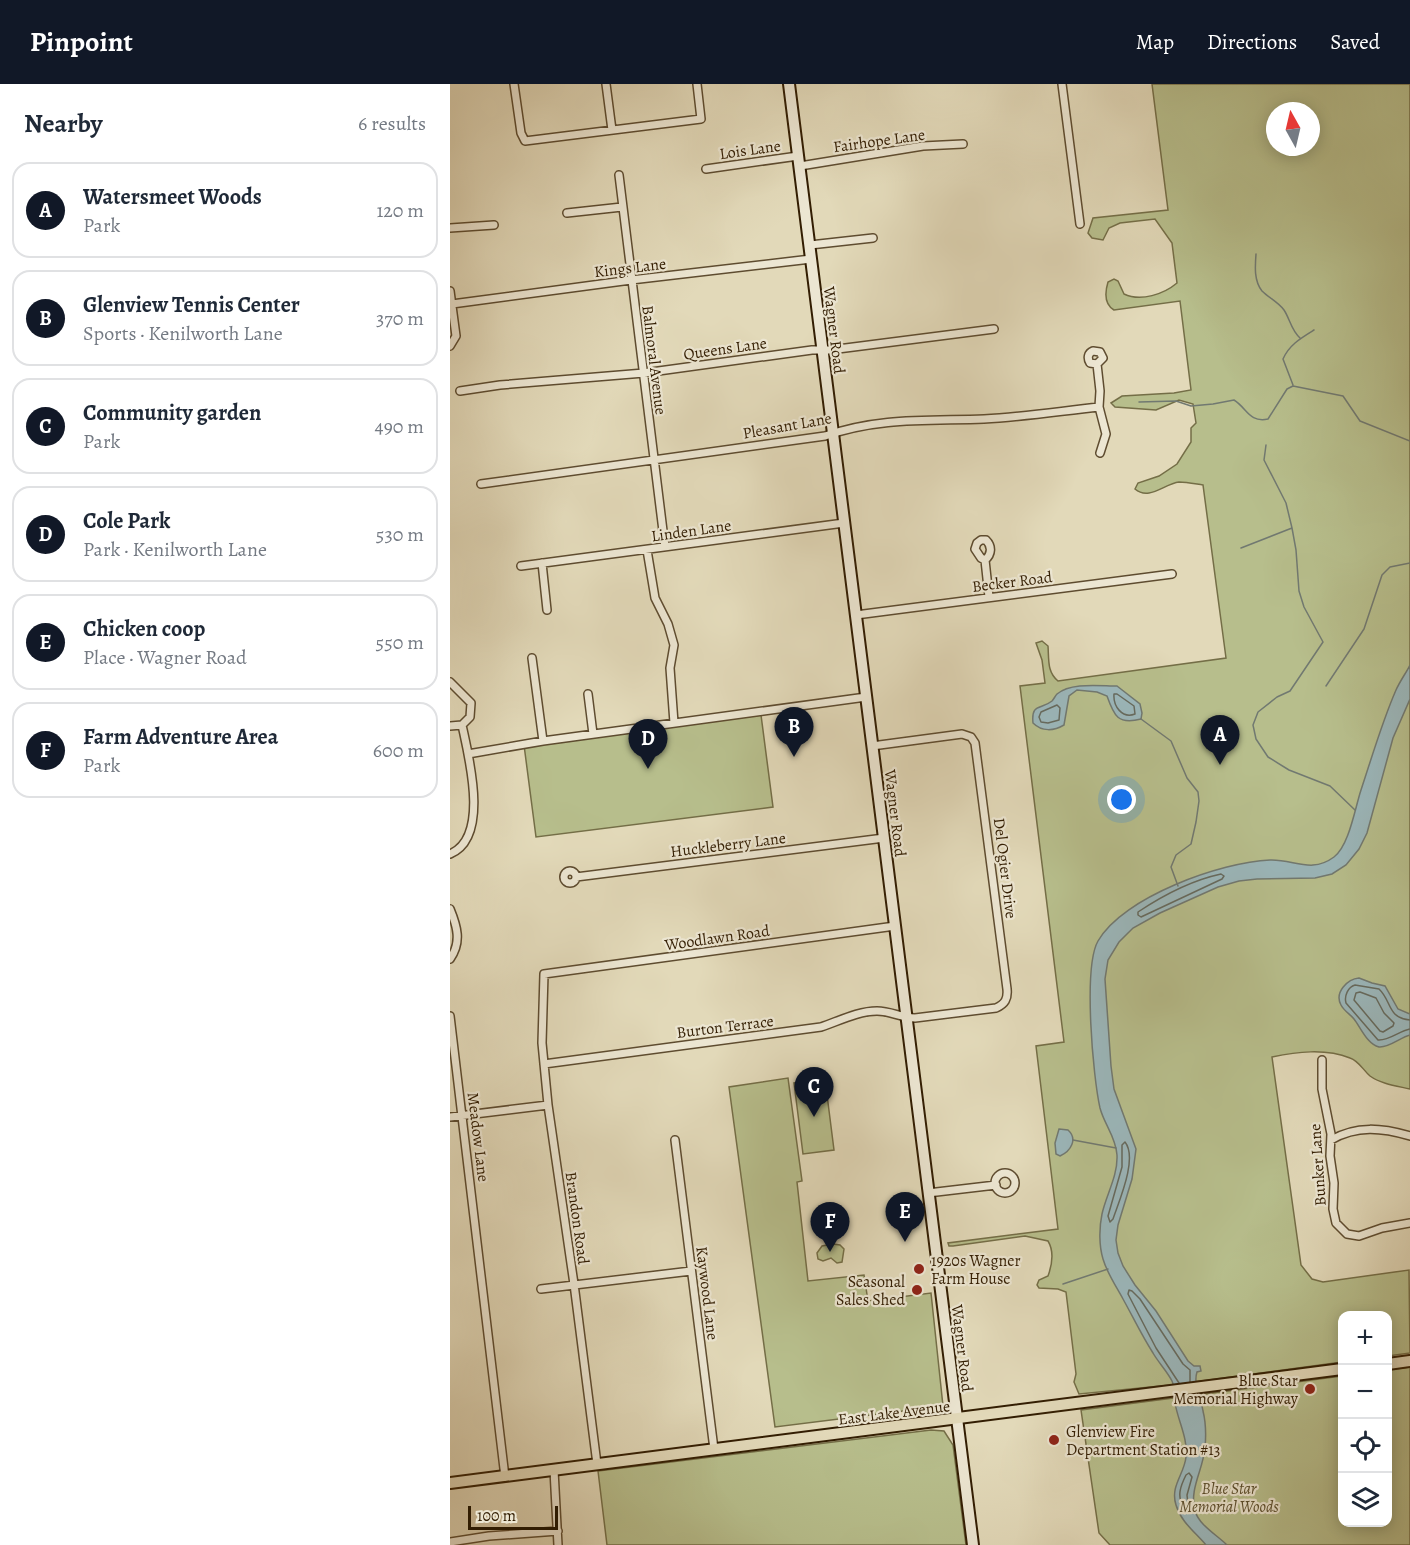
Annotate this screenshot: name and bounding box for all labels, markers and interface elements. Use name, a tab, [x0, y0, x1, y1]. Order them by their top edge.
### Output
text: Pinpoint	[30, 23, 133, 61]
text: Map	[1136, 28, 1174, 56]
text: Directions	[1207, 28, 1297, 56]
text: Saved	[1330, 28, 1380, 56]
north arrow	[1266, 102, 1320, 156]
text: Nearby	[24, 106, 103, 141]
text: 6 results	[358, 110, 426, 137]
street label: Fairhope Lane	[832, 124, 926, 158]
street label: Lois Lane	[718, 135, 782, 165]
text: Watersmeet Woods	[83, 182, 262, 212]
text: A	[39, 197, 52, 224]
text: 120 m	[376, 197, 424, 224]
text: Park	[83, 212, 121, 239]
street label: Kings Lane	[593, 253, 667, 283]
street label: Wagner Road	[818, 284, 850, 375]
text: Glenview Tennis Center	[83, 290, 300, 320]
street label: Balmoral Avenue	[636, 304, 672, 416]
text: B	[39, 305, 52, 332]
text: 370 m	[376, 305, 424, 332]
text: Sports · Kenilworth Lane	[83, 320, 283, 347]
street label: Queens Lane	[682, 332, 768, 366]
text: Community garden	[83, 398, 261, 428]
street label: Pleasant Lane	[741, 407, 833, 445]
text: C	[39, 413, 52, 440]
text: 490 m	[375, 413, 424, 440]
text: Park	[83, 428, 121, 455]
text: Cole Park	[83, 506, 170, 536]
street label: Linden Lane	[650, 514, 733, 547]
text: D	[39, 521, 52, 548]
text: 530 m	[376, 521, 424, 548]
text: Park · Kenilworth Lane	[83, 536, 267, 563]
street label: Becker Road	[971, 566, 1054, 598]
text: Chicken coop	[83, 614, 205, 644]
text: E	[40, 629, 51, 656]
text: 550 m	[376, 629, 424, 656]
text: Place · Wagner Road	[83, 644, 247, 671]
pin: B	[774, 708, 814, 757]
pin: A	[1200, 716, 1240, 765]
pin: D	[628, 720, 668, 769]
text: Farm Adventure Area	[83, 722, 278, 752]
text: F	[40, 737, 51, 764]
text: 600 m	[373, 737, 424, 764]
text: Park	[83, 752, 121, 779]
street label: Wagner Road	[879, 767, 911, 858]
your location	[1107, 785, 1136, 814]
street label: Del Ogier Drive	[988, 816, 1022, 920]
street label: Huckleberry Lane	[669, 827, 787, 863]
street label: Woodlawn Road	[662, 920, 771, 956]
street label: Burton Terrace	[675, 1010, 775, 1044]
pin: C	[794, 1068, 834, 1117]
street label: Meadow Lane	[462, 1091, 494, 1183]
street label: Bunker Lane	[1304, 1123, 1332, 1207]
street label: Brandon Road	[560, 1170, 594, 1266]
pin: E	[886, 1192, 924, 1242]
pin: F	[810, 1202, 850, 1252]
street label: Kaywood Lane	[690, 1245, 724, 1341]
place label: 1920s Wagner Farm House	[931, 1250, 1021, 1290]
marker: 1920s Wagner Farm House	[912, 1262, 926, 1276]
place label: Seasonal Sales Shed	[836, 1271, 905, 1311]
marker: Seasonal Sales Shed	[910, 1283, 924, 1297]
street label: Wagner Road	[946, 1302, 978, 1393]
map controls	[1338, 1311, 1392, 1527]
button: +	[1338, 1311, 1392, 1365]
button: −	[1338, 1365, 1392, 1419]
place label: Blue Star Memorial Highway	[1173, 1370, 1299, 1410]
marker: Blue Star Memorial Highway	[1303, 1382, 1317, 1396]
street label: East Lake Avenue	[837, 1395, 951, 1431]
button: locate	[1338, 1419, 1392, 1473]
place label: Glenview Fire Department Station #13	[1066, 1421, 1220, 1461]
marker: Glenview Fire Department Station #13	[1047, 1433, 1061, 1447]
button: layers	[1338, 1473, 1392, 1527]
park label: Blue Star Memorial Woods	[1179, 1478, 1279, 1518]
scale bar	[468, 1503, 558, 1530]
text: 100 m	[477, 1505, 516, 1527]

